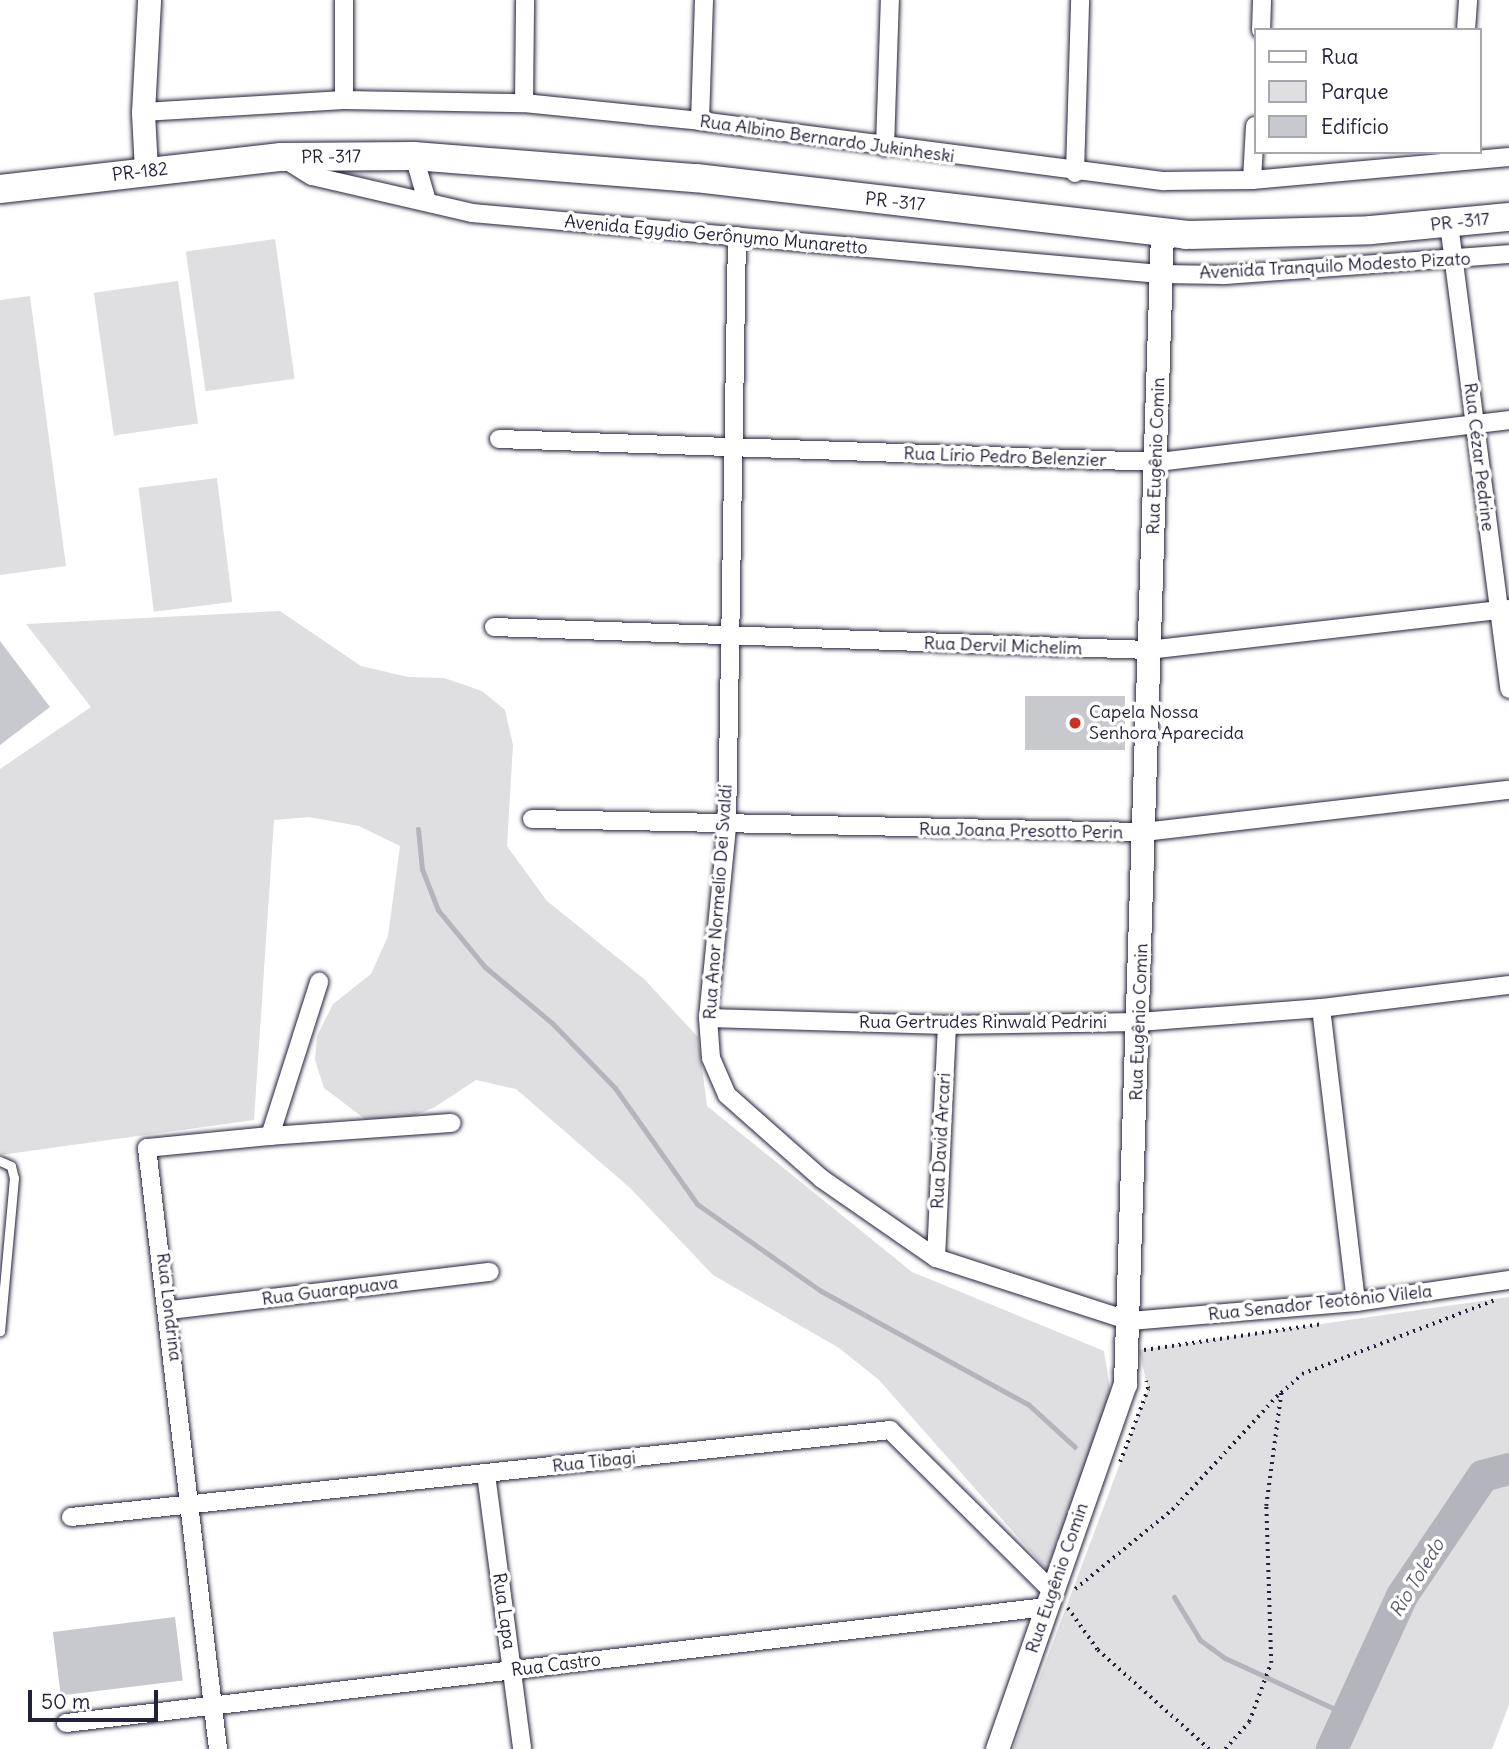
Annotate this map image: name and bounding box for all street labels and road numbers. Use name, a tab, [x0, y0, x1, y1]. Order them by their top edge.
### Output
street label: Rua Albino Bernardo Jukinheski	[698, 110, 956, 168]
street label: PR -317	[301, 146, 361, 168]
street label: PR-182	[111, 158, 169, 186]
street label: PR -317	[864, 188, 926, 216]
street label: PR -317	[1429, 208, 1491, 236]
street label: Avenida Egydio Gerônymo Munaretto	[564, 211, 868, 259]
street label: Avenida Tranquilo Modesto Pizato	[1199, 248, 1471, 284]
street label: Rua Eugênio Comin	[1142, 377, 1170, 535]
street label: Rua Cézar Pedrine	[1459, 381, 1499, 533]
street label: Rua Lírio Pedro Belenzier	[903, 443, 1107, 471]
street label: Rua Dervil Michelim	[923, 632, 1083, 660]
street label: Rua Anor Normelio Dei Svaldi	[699, 784, 737, 1020]
street label: Rua Joana Presotto Perin	[919, 818, 1123, 844]
street label: Rua Eugênio Comin	[1125, 943, 1153, 1101]
street label: Rua Gertrudes Rinwald Pedrini	[859, 1011, 1107, 1033]
street label: Rua David Arcari	[927, 1072, 955, 1210]
street label: Rua Londrina	[152, 1252, 186, 1362]
street label: Rua Guarapuava	[261, 1272, 399, 1310]
street label: Rua Senador Teotônio Vilela	[1207, 1280, 1433, 1326]
street label: Rua Tibagi	[551, 1447, 637, 1477]
street label: Rua Eugênio Comin	[1021, 1500, 1093, 1656]
street label: Rua Lapa	[488, 1571, 520, 1651]
street label: Rua Castro	[510, 1649, 602, 1681]

